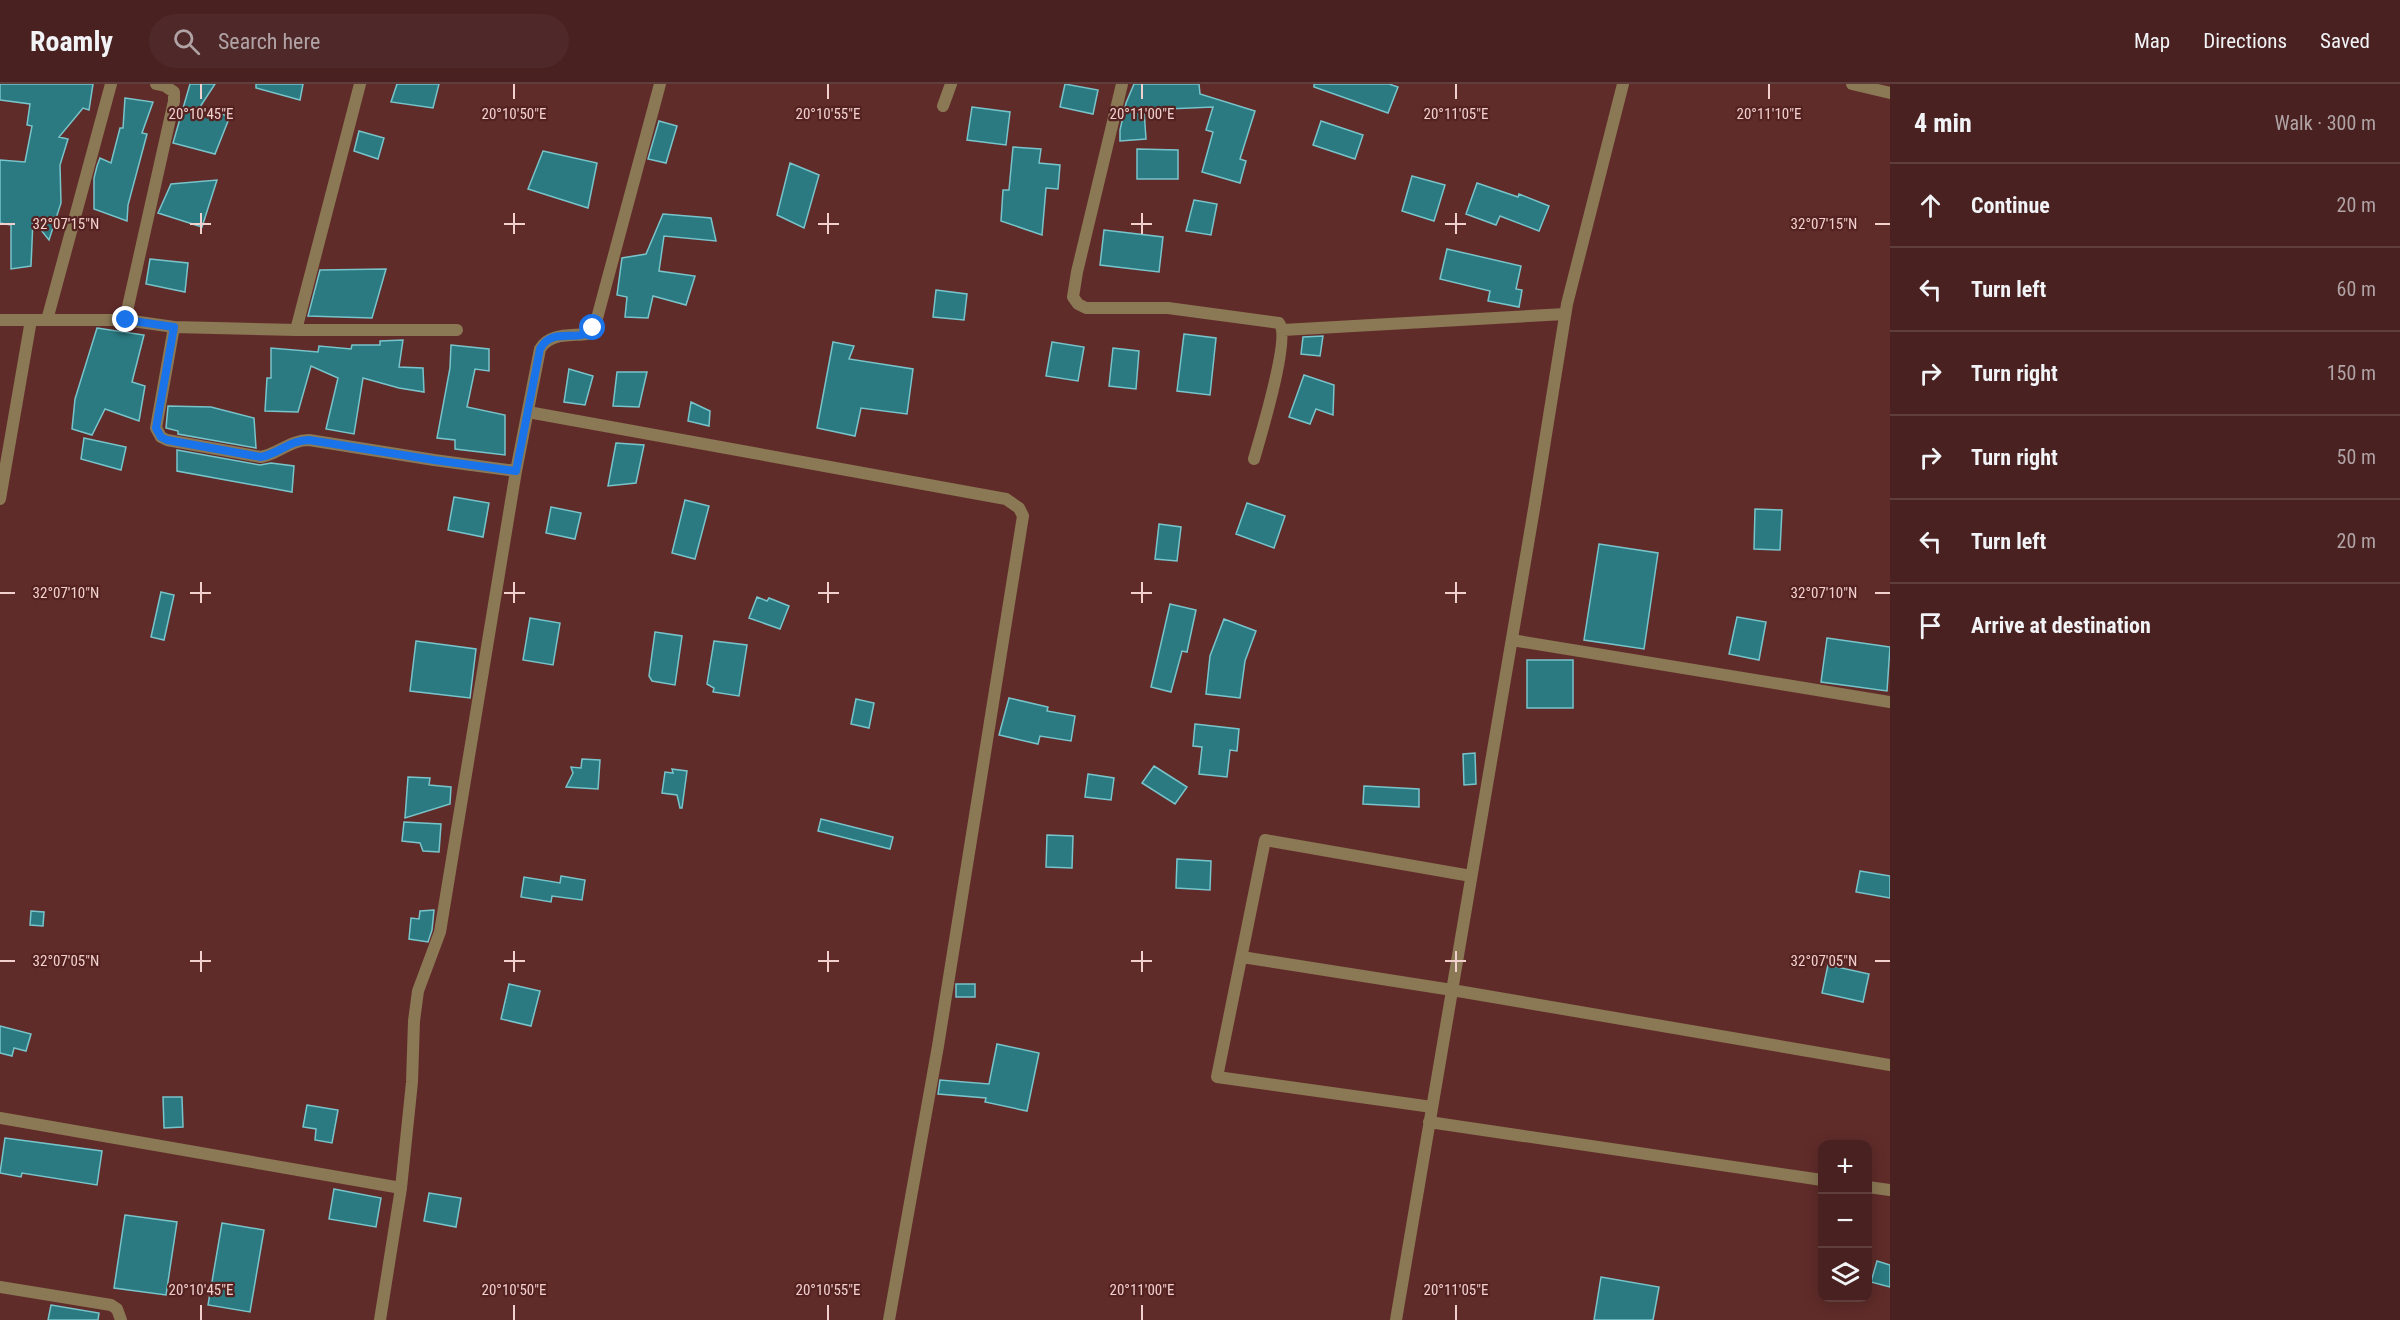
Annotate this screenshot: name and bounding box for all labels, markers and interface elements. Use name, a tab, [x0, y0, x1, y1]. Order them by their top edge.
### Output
search box	[149, 14, 569, 68]
text: Roamly	[30, 25, 113, 58]
icon: search	[170, 25, 203, 58]
text: Search here	[218, 29, 320, 54]
text: Map	[2134, 29, 2170, 53]
text: Directions	[2203, 29, 2287, 53]
text: Saved	[2320, 29, 2370, 53]
text: 20°10'45"E	[169, 105, 233, 123]
text: 20°10'50"E	[482, 105, 546, 123]
text: 20°10'55"E	[796, 105, 860, 123]
text: 20°11'00"E	[1110, 105, 1174, 123]
text: 20°11'05"E	[1424, 105, 1488, 123]
text: 20°11'10"E	[1737, 105, 1801, 123]
text: 4 min	[1914, 108, 1972, 138]
text: Walk · 300 m	[2275, 111, 2376, 135]
icon: ahead	[1914, 189, 1947, 222]
text: Continue	[1971, 193, 2050, 218]
text: 20 m	[2337, 193, 2376, 217]
text: 32°07'15"N	[33, 215, 99, 233]
text: 32°07'15"N	[1791, 215, 1857, 233]
icon: left	[1914, 273, 1947, 306]
text: Turn left	[1971, 277, 2046, 302]
text: 60 m	[2337, 277, 2376, 301]
route end	[112, 306, 138, 332]
route start	[579, 314, 605, 340]
icon: right	[1914, 357, 1947, 390]
text: Turn right	[1971, 361, 2058, 386]
text: 150 m	[2327, 361, 2376, 385]
icon: right	[1914, 441, 1947, 474]
text: Turn right	[1971, 445, 2058, 470]
text: 50 m	[2337, 445, 2376, 469]
icon: left	[1914, 525, 1947, 558]
text: Turn left	[1971, 529, 2046, 554]
text: 20 m	[2337, 529, 2376, 553]
text: 32°07'10"N	[33, 584, 99, 602]
text: 32°07'10"N	[1791, 584, 1857, 602]
icon: arrive	[1914, 609, 1947, 642]
text: Arrive at destination	[1971, 613, 2151, 638]
text: 32°07'05"N	[33, 952, 99, 970]
text: 32°07'05"N	[1791, 952, 1857, 970]
map controls	[1818, 1140, 1872, 1302]
button: +	[1818, 1140, 1872, 1194]
button: −	[1818, 1194, 1872, 1248]
button: layers	[1818, 1248, 1872, 1302]
text: 20°10'45"E	[169, 1281, 233, 1299]
text: 20°10'50"E	[482, 1281, 546, 1299]
text: 20°10'55"E	[796, 1281, 860, 1299]
text: 20°11'00"E	[1110, 1281, 1174, 1299]
text: 20°11'05"E	[1424, 1281, 1488, 1299]

